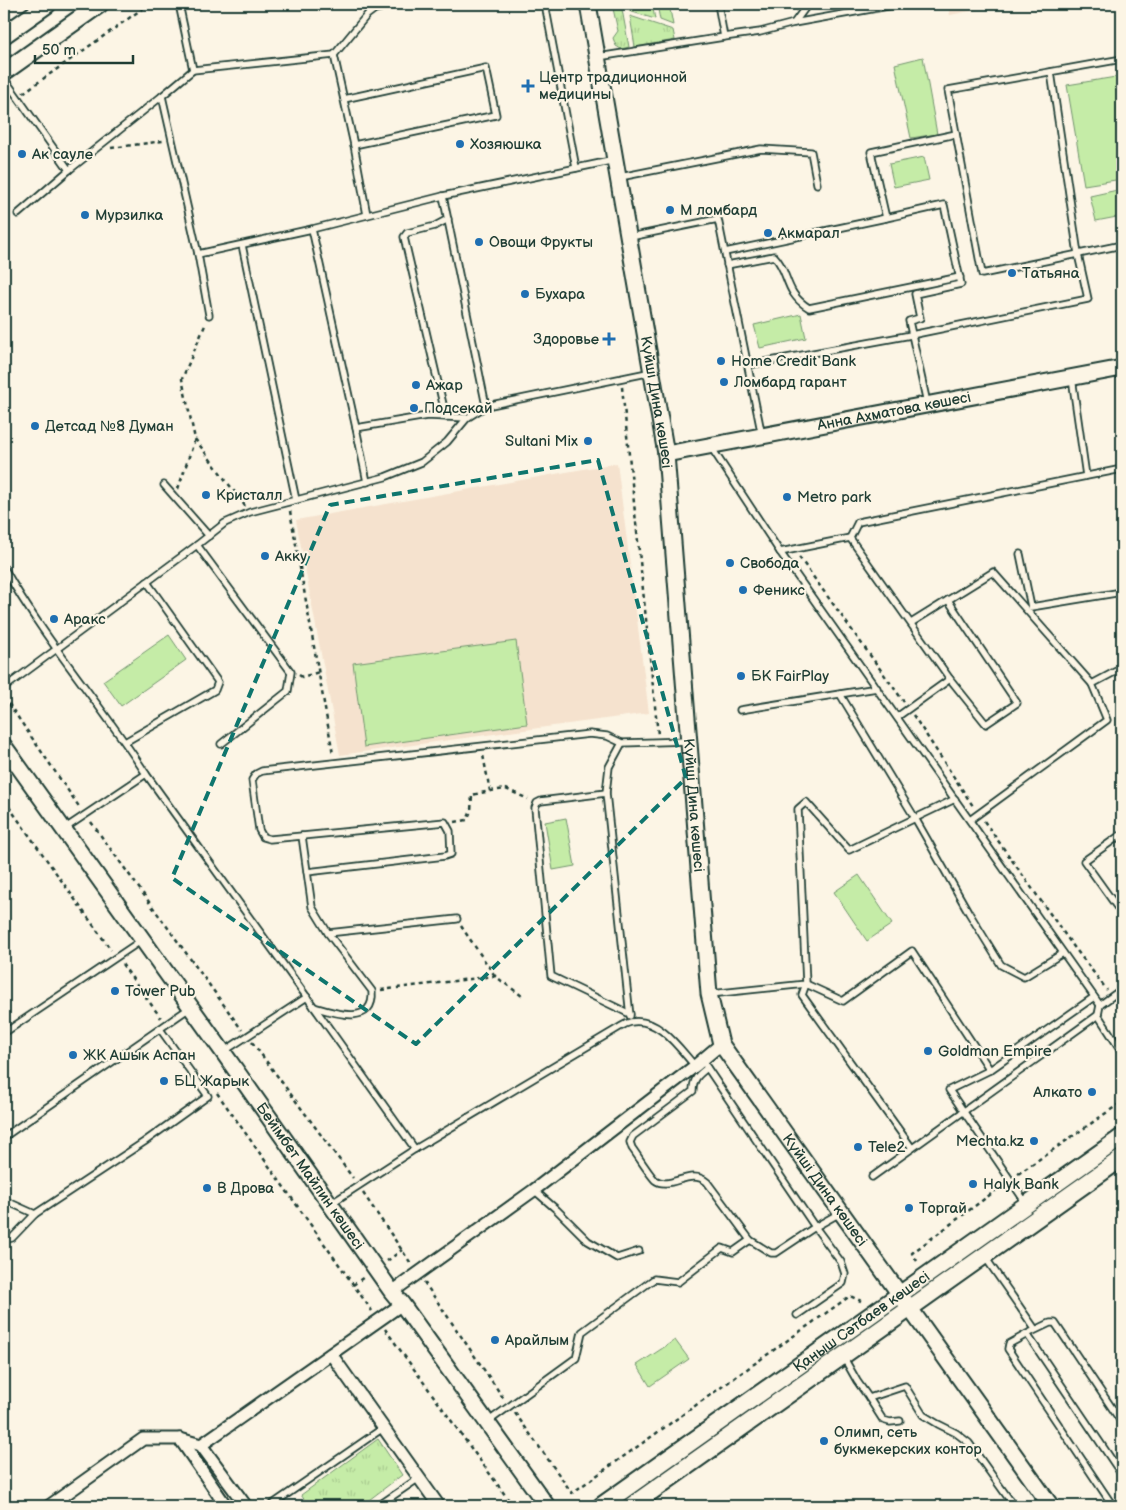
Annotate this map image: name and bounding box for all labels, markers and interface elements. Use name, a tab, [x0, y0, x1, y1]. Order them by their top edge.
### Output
scale bar	[35, 32, 132, 64]
text: 50 m	[42, 41, 76, 60]
place label: Центр традиционной медицины	[539, 68, 687, 104]
marker: Центр традиционной медицины	[521, 79, 535, 93]
place label: Хозяюшка	[470, 135, 542, 154]
marker: Хозяюшка	[454, 138, 466, 150]
place label: Ак сауле	[31, 145, 93, 164]
marker: Ак сауле	[16, 148, 28, 160]
place label: М ломбард	[680, 201, 757, 220]
marker: М ломбард	[664, 204, 676, 216]
place label: Мурзилка	[95, 206, 164, 225]
marker: Мурзилка	[79, 209, 91, 221]
place label: Акмарал	[777, 224, 840, 243]
marker: Акмарал	[762, 227, 774, 239]
place label: Овощи Фрукты	[489, 233, 593, 252]
marker: Овощи Фрукты	[473, 236, 485, 248]
place label: Татьяна	[1022, 264, 1080, 283]
marker: Татьяна	[1006, 267, 1018, 279]
place label: Бухара	[535, 285, 585, 304]
marker: Бухара	[519, 288, 531, 300]
place label: Здоровье	[533, 330, 599, 349]
marker: Здоровье	[603, 333, 615, 345]
street label: Күйші Дина көшесі	[636, 334, 677, 469]
place label: Home Credit Bank	[731, 352, 856, 371]
marker: Home Credit Bank	[715, 355, 727, 367]
place label: Ломбард гарант	[733, 373, 847, 392]
place label: Ажар	[425, 376, 463, 395]
marker: Ломбард гарант	[718, 376, 730, 388]
marker: Ажар	[410, 379, 422, 391]
street label: Анна Ахматова көшесі	[815, 387, 972, 435]
place label: Подсекай	[424, 399, 493, 418]
marker: Подсекай	[408, 402, 420, 414]
place label: Детсад №8 Думан	[45, 417, 174, 436]
marker: Детсад №8 Думан	[29, 420, 41, 432]
place label: Sultani Mix	[505, 432, 578, 451]
marker: Sultani Mix	[582, 435, 594, 447]
place label: Кристалл	[216, 486, 282, 505]
place label: Metro park	[797, 488, 872, 507]
marker: Кристалл	[200, 489, 212, 501]
marker: Metro park	[781, 491, 793, 503]
place label: Акку	[274, 547, 307, 566]
marker: Акку	[259, 550, 271, 562]
place label: Свобода	[740, 554, 800, 573]
marker: Свобода	[724, 557, 736, 569]
place label: Феникс	[753, 581, 806, 600]
marker: Феникс	[737, 584, 749, 596]
place label: Аракс	[63, 610, 106, 629]
marker: Аракс	[48, 613, 60, 625]
place label: БК FairPlay	[751, 667, 829, 686]
marker: БК FairPlay	[735, 670, 747, 682]
street label: Күйші Дина көшесі	[679, 738, 709, 873]
place label: Tower Pub	[125, 982, 196, 1001]
marker: Tower Pub	[109, 985, 121, 997]
place label: Goldman Empire	[938, 1042, 1052, 1061]
marker: Goldman Empire	[922, 1045, 934, 1057]
place label: ЖК Ашык Аспан	[83, 1046, 196, 1065]
marker: ЖК Ашык Аспан	[67, 1049, 79, 1061]
place label: БЦ Жарык	[174, 1072, 249, 1091]
marker: БЦ Жарык	[158, 1075, 170, 1087]
place label: Алкато	[1032, 1083, 1082, 1102]
marker: Алкато	[1086, 1086, 1098, 1098]
street label: Бейімбет Майлин көшесі	[252, 1099, 369, 1253]
street label: Күйші Дина көшесі	[778, 1130, 872, 1250]
place label: Mechta.kz	[956, 1132, 1025, 1151]
marker: Mechta.kz	[1028, 1135, 1040, 1147]
place label: Tele2	[868, 1138, 905, 1157]
marker: Tele2	[852, 1141, 864, 1153]
place label: Halyk Bank	[983, 1175, 1059, 1194]
marker: Halyk Bank	[967, 1178, 979, 1190]
place label: В Дрова	[217, 1179, 274, 1198]
marker: В Дрова	[201, 1182, 213, 1194]
place label: Торгай	[919, 1199, 967, 1218]
marker: Торгай	[903, 1202, 915, 1214]
street label: Қаныш Сәтбаев көшесі	[789, 1267, 933, 1376]
place label: Арайлым	[504, 1331, 569, 1350]
marker: Арайлым	[489, 1334, 501, 1346]
place label: Олимп, сеть букмекерских контор	[834, 1423, 982, 1459]
marker: Олимп, сеть букмекерских контор	[818, 1435, 830, 1447]

